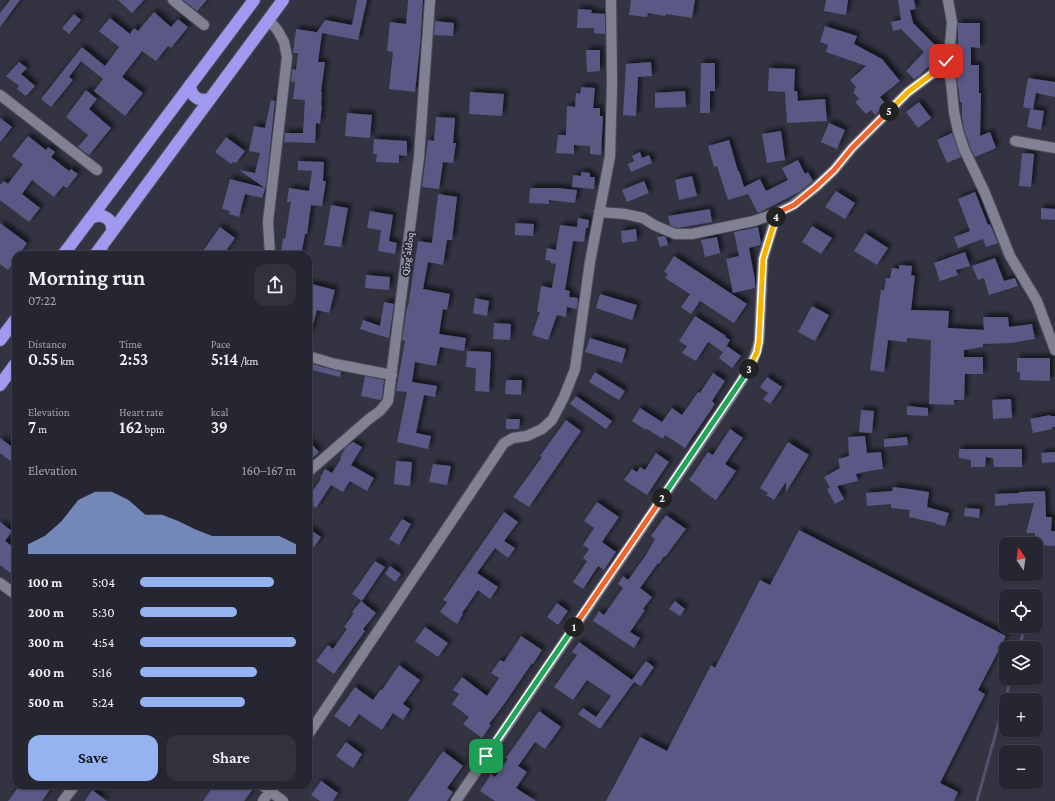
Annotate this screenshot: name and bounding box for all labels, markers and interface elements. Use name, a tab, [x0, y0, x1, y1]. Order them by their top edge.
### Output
pin	[929, 44, 963, 78]
icon: check	[935, 50, 957, 72]
pin: 5	[879, 101, 899, 121]
text: 5	[886, 105, 892, 117]
pin: 4	[766, 207, 786, 227]
text: 4	[773, 211, 779, 223]
street label: Qizg'aldoq	[399, 231, 416, 276]
button: share	[254, 264, 296, 306]
text: Morning run	[28, 265, 145, 290]
text: 07:22	[28, 293, 56, 308]
text: Distance	[28, 338, 66, 350]
text: Time	[119, 338, 142, 350]
text: Pace	[211, 338, 230, 350]
text: 0.55	[28, 350, 58, 369]
text: 2:53	[119, 350, 148, 369]
text: 5:14	[211, 350, 238, 369]
text: km	[58, 355, 74, 367]
text: /km	[238, 355, 258, 367]
pin: 3	[739, 359, 759, 379]
text: 3	[746, 363, 752, 375]
text: Elevation	[28, 406, 70, 418]
text: Heart rate	[119, 406, 163, 418]
text: kcal	[211, 406, 228, 418]
text: 7	[28, 418, 36, 437]
text: 162	[119, 418, 143, 437]
text: 39	[211, 418, 228, 437]
text: m	[36, 423, 47, 435]
text: bpm	[143, 423, 165, 435]
text: Elevation	[28, 463, 77, 478]
text: 160–167 m	[242, 463, 296, 478]
pin: 2	[652, 488, 672, 508]
text: 2	[659, 492, 665, 504]
north arrow	[999, 537, 1043, 581]
map controls	[999, 537, 1043, 789]
text: 100 m	[28, 575, 62, 590]
text: 5:04	[92, 575, 115, 590]
button: locate	[999, 589, 1043, 633]
text: 200 m	[28, 605, 64, 620]
text: 5:30	[92, 605, 115, 620]
pin: 1	[564, 617, 584, 637]
text: 1	[572, 621, 576, 633]
text: 300 m	[28, 635, 64, 650]
text: 4:54	[92, 635, 114, 650]
button: layers	[999, 641, 1043, 685]
text: 400 m	[28, 665, 64, 680]
text: 5:16	[92, 665, 112, 680]
button: +	[999, 693, 1043, 737]
text: 500 m	[28, 695, 64, 710]
text: 5:24	[92, 695, 114, 710]
button: Save	[28, 735, 158, 781]
button: Share	[166, 735, 296, 781]
pin	[469, 739, 503, 773]
icon: arrive	[475, 745, 497, 767]
button: −	[999, 745, 1043, 789]

